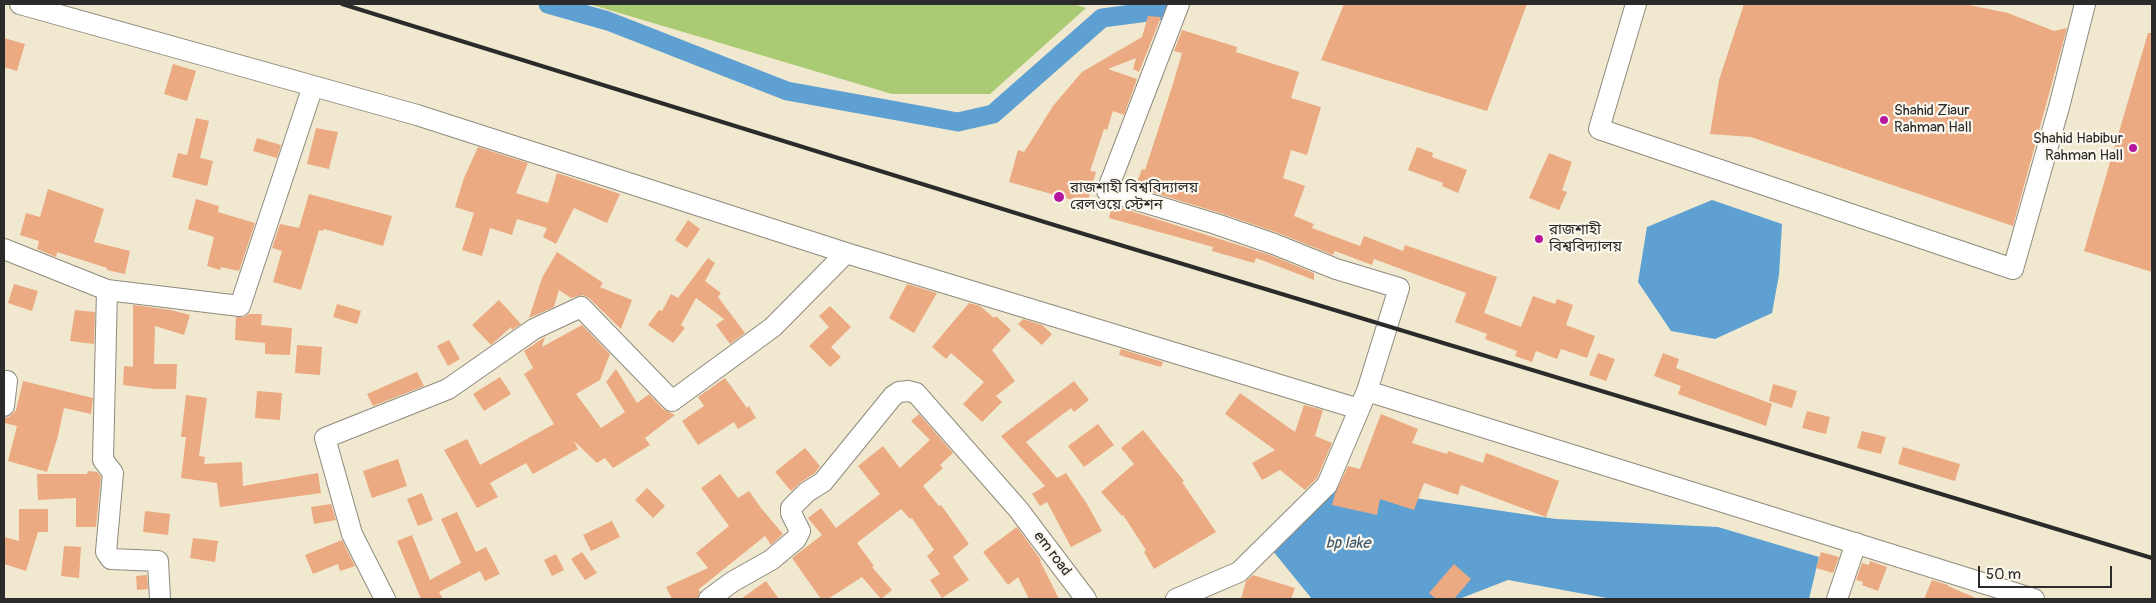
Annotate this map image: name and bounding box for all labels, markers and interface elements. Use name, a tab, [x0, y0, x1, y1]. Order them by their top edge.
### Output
place label: Shahid Ziaur Rahman Hall	[1894, 102, 1972, 137]
marker: Shahid Ziaur Rahman Hall	[1878, 114, 1890, 126]
place label: Shahid Habibur Rahman Hall	[2033, 130, 2123, 165]
marker: Shahid Habibur Rahman Hall	[2127, 142, 2139, 154]
place label: রাজশাহী বিশ্ববিদ্যালয় রেলওয়ে স্টেশন	[1070, 179, 1198, 214]
marker: রাজশাহী বিশ্ববিদ্যালয় রেলওয়ে স্টেশন	[1052, 190, 1066, 204]
place label: রাজশাহী বিশ্ববিদ্যালয়	[1549, 221, 1622, 256]
marker: রাজশাহী বিশ্ববিদ্যালয়	[1533, 233, 1545, 245]
street label: em road	[1029, 528, 1075, 580]
water label: bp lake	[1326, 534, 1370, 554]
scale bar	[1981, 556, 2115, 588]
text: 50 m	[1986, 565, 2021, 584]

